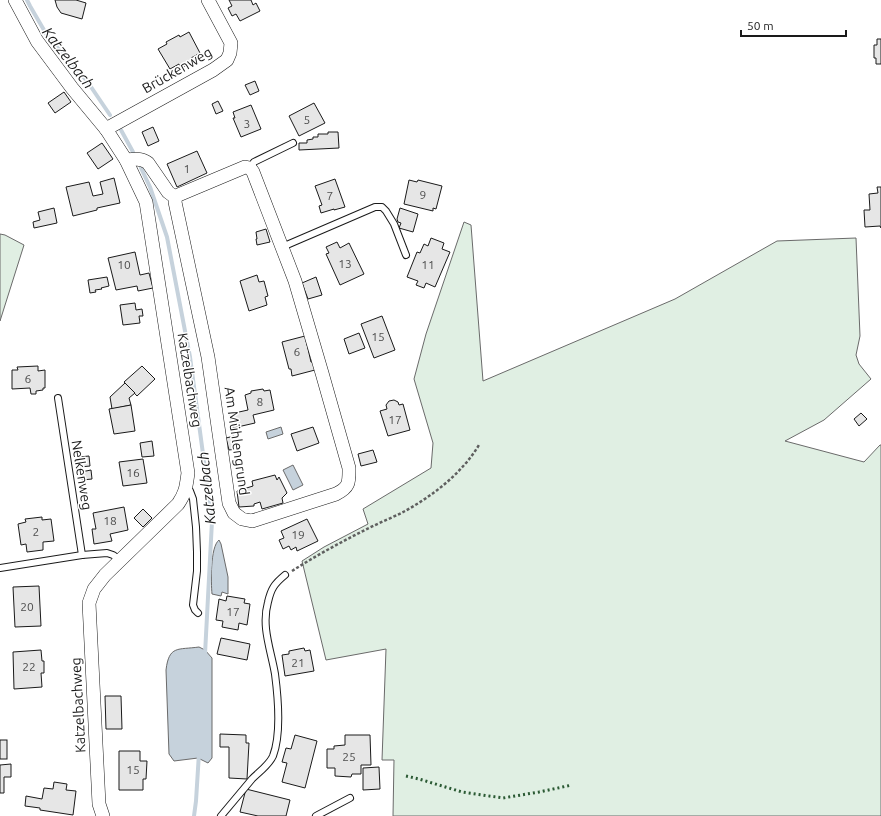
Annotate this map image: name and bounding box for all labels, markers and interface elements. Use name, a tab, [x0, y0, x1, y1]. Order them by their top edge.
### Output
scale bar	[741, 12, 846, 38]
text: 50 m	[747, 19, 774, 32]
water label: Katzelbach	[39, 24, 98, 92]
street label: Brückenweg	[139, 44, 215, 96]
house number: 5	[304, 113, 310, 126]
house number: 3	[244, 117, 250, 130]
house number: 1	[184, 162, 190, 175]
house number: 9	[420, 188, 426, 201]
house number: 7	[327, 189, 333, 202]
house number: 13	[338, 257, 352, 270]
house number: 10	[117, 258, 131, 271]
house number: 11	[421, 258, 435, 271]
house number: 15	[371, 330, 385, 343]
street label: Katzelbachweg	[175, 332, 205, 428]
house number: 6	[294, 345, 301, 358]
house number: 6	[25, 372, 32, 385]
street label: Am Mühlengrund	[221, 386, 253, 496]
house number: 8	[257, 395, 264, 408]
house number: 17	[388, 413, 402, 426]
street label: Nelkenweg	[69, 439, 95, 511]
water label: Katzelbach	[194, 451, 219, 525]
house number: 16	[126, 466, 140, 479]
house number: 18	[103, 514, 117, 527]
house number: 2	[33, 525, 39, 538]
house number: 19	[291, 528, 305, 541]
house number: 20	[20, 600, 34, 613]
house number: 17	[226, 605, 240, 618]
house number: 21	[291, 656, 305, 669]
street label: Katzelbachweg	[68, 657, 88, 753]
house number: 22	[22, 660, 36, 673]
house number: 25	[342, 750, 356, 763]
house number: 15	[126, 763, 140, 776]

